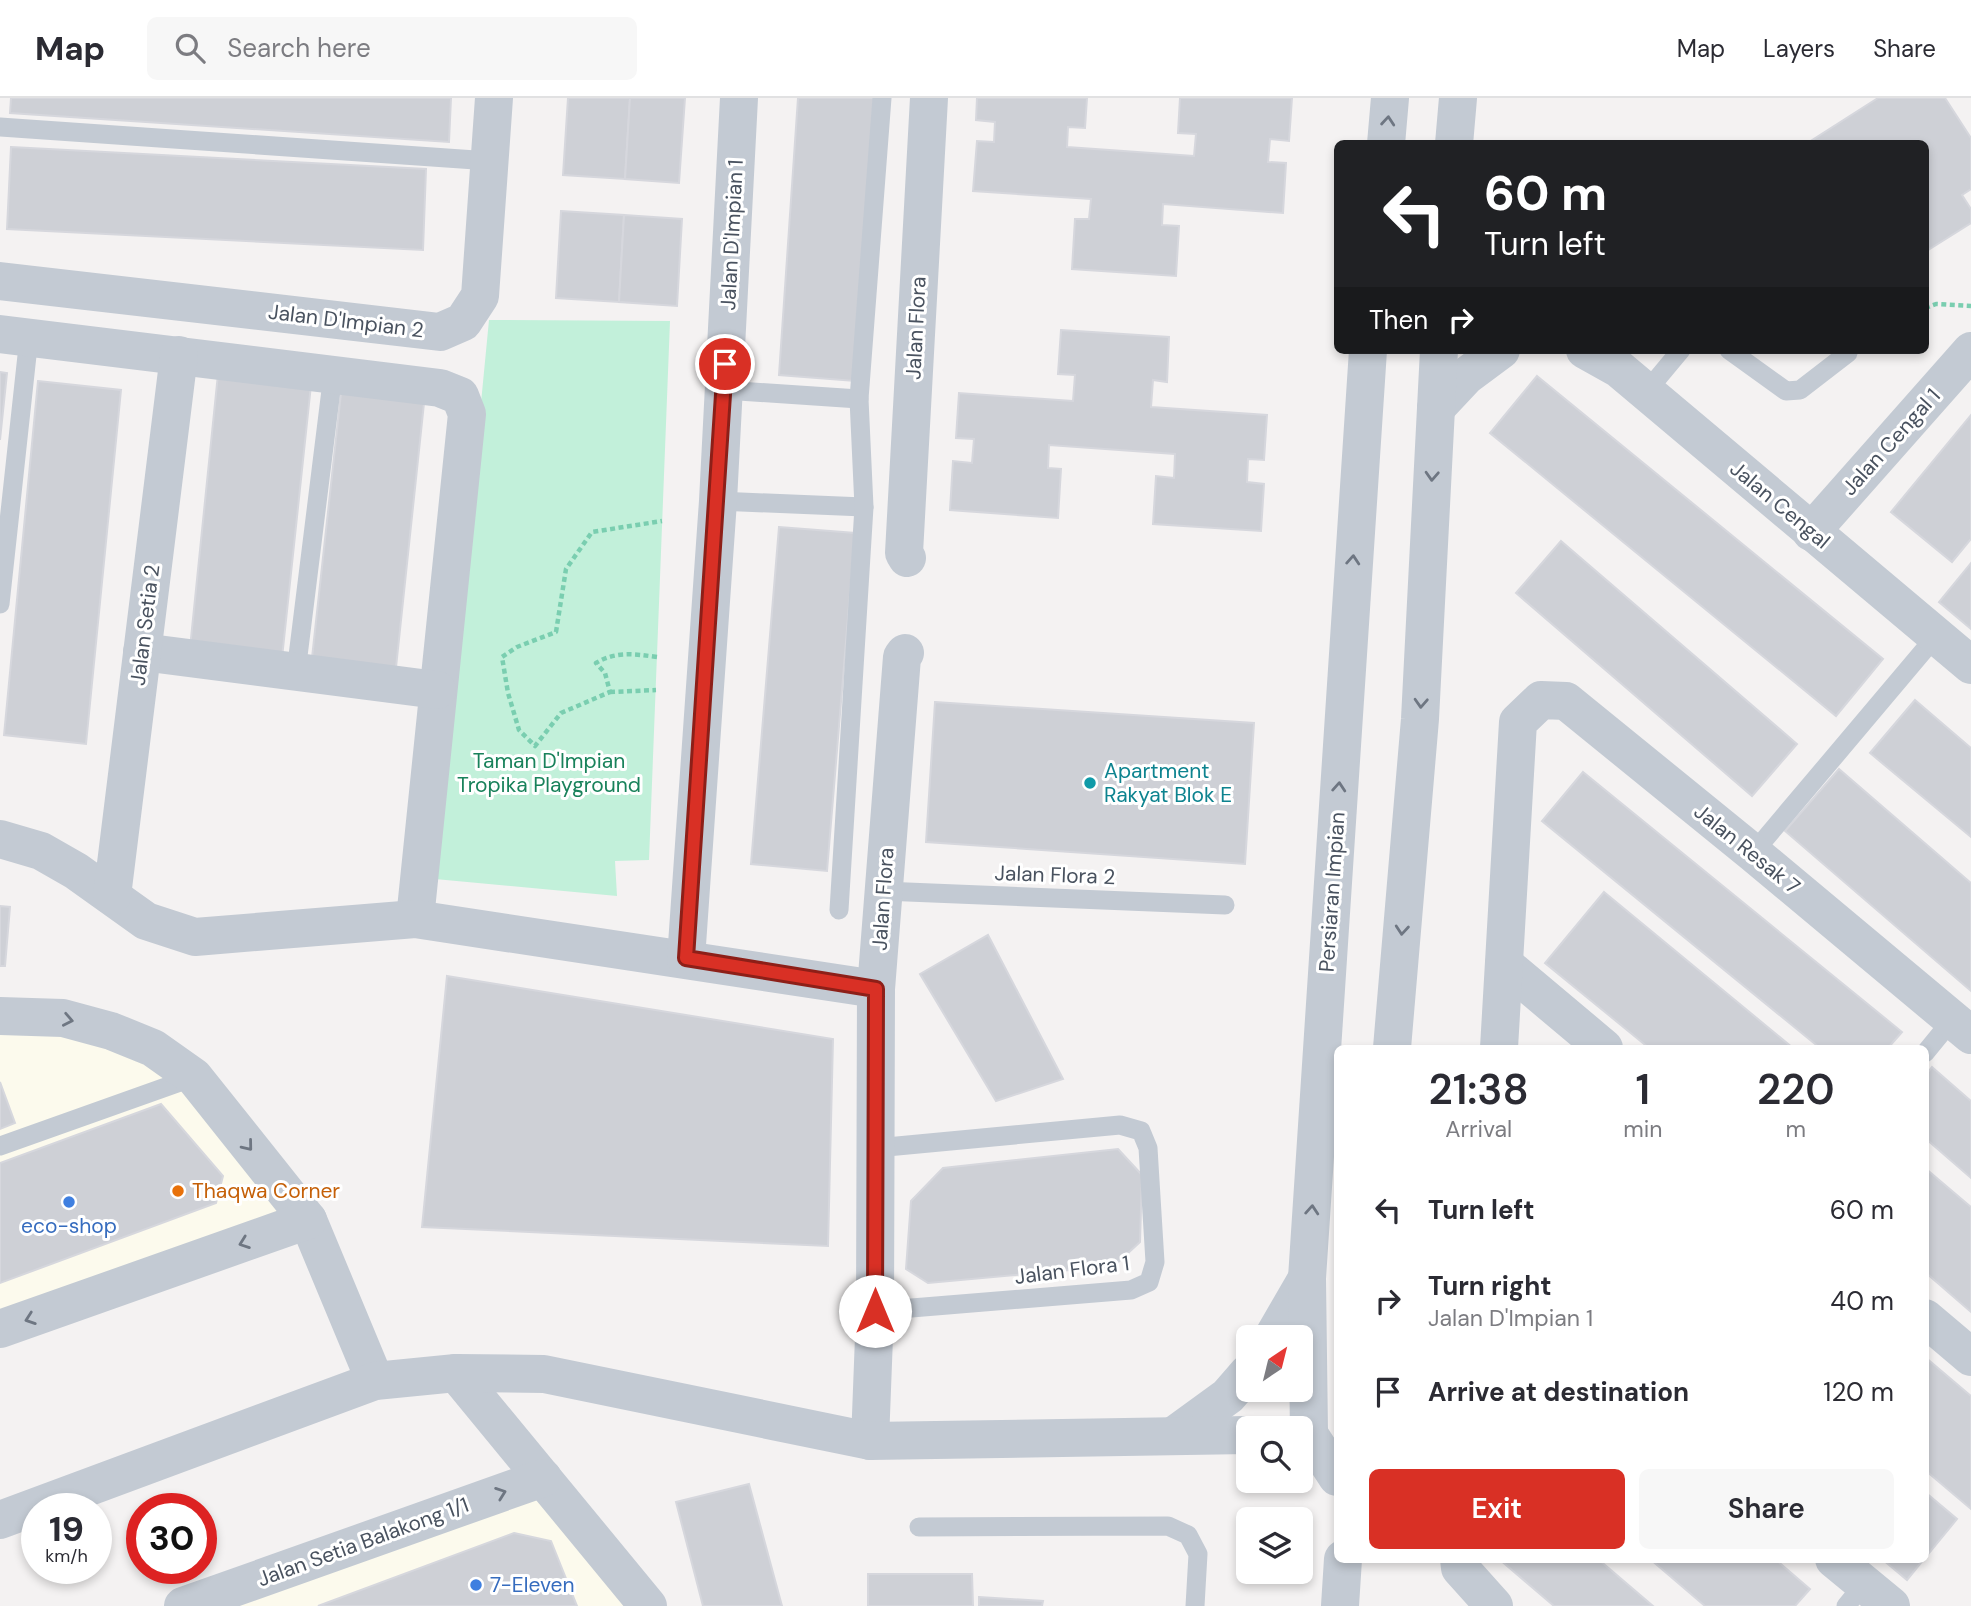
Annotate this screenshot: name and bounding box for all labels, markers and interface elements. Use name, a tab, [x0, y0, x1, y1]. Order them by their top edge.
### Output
search box	[147, 17, 637, 80]
text: Map	[35, 27, 105, 70]
icon: search	[171, 29, 209, 67]
text: Search here	[227, 31, 371, 65]
text: Map	[1677, 33, 1725, 64]
text: Layers	[1763, 33, 1835, 64]
text: Share	[1873, 33, 1936, 64]
one-way arrow	[1380, 115, 1395, 126]
street label: Jalan D'Impian 1	[714, 159, 750, 311]
text: 60 m	[1484, 161, 1607, 225]
icon: left	[1369, 168, 1460, 259]
text: Turn left	[1484, 223, 1606, 265]
street label: Jalan Flora	[899, 276, 933, 380]
street label: Jalan D'Impian 2	[267, 298, 425, 344]
icon: right	[1442, 301, 1480, 339]
text: Then	[1369, 303, 1428, 337]
pin	[695, 334, 755, 394]
icon: arrive	[706, 345, 744, 383]
street label: Jalan Cengal 1	[1836, 383, 1946, 501]
street label: Jalan Cengal	[1724, 455, 1836, 555]
one-way arrow	[1425, 470, 1440, 481]
one-way arrow	[1345, 554, 1360, 565]
street label: Jalan Setia 2	[124, 563, 166, 687]
one-way arrow	[1414, 698, 1429, 709]
park label: Taman D'Impian Tropika Playground	[457, 747, 641, 799]
place label: Apartment Rakyat Blok E	[1104, 757, 1232, 809]
marker: Apartment Rakyat Blok E	[1082, 775, 1098, 791]
one-way arrow	[1331, 781, 1346, 792]
street label: Jalan Resak 7	[1688, 798, 1806, 900]
street label: Persiaran Impian	[1312, 811, 1352, 973]
street label: Jalan Flora	[865, 847, 901, 951]
street label: Jalan Flora 2	[994, 859, 1116, 891]
one-way arrow	[1395, 924, 1410, 935]
one-way arrow	[62, 1012, 74, 1027]
text: 21:38	[1428, 1062, 1529, 1117]
text: 1	[1636, 1062, 1650, 1117]
text: 220	[1757, 1062, 1835, 1117]
text: Arrival	[1445, 1114, 1512, 1144]
text: min	[1623, 1114, 1662, 1144]
text: m	[1785, 1114, 1806, 1144]
one-way arrow	[240, 1138, 253, 1150]
place label: Thaqwa Corner	[192, 1177, 340, 1205]
marker: Thaqwa Corner	[170, 1183, 186, 1199]
icon: left	[1369, 1191, 1407, 1229]
text: Turn left	[1428, 1193, 1535, 1227]
text: 60 m	[1830, 1193, 1894, 1227]
marker: eco-shop	[61, 1194, 77, 1210]
one-way arrow	[1304, 1204, 1319, 1215]
place label: eco-shop	[21, 1212, 117, 1240]
one-way arrow	[239, 1235, 251, 1249]
street label: Jalan Flora 1	[1013, 1249, 1131, 1291]
text: Turn right	[1428, 1269, 1552, 1303]
position arrow	[838, 1274, 912, 1348]
icon: right	[1369, 1282, 1407, 1320]
text: 40 m	[1830, 1284, 1894, 1318]
text: Jalan D'Impian 1	[1428, 1303, 1593, 1333]
one-way arrow	[24, 1311, 36, 1325]
north arrow	[1236, 1325, 1312, 1402]
map controls	[1236, 1325, 1313, 1584]
icon: arrive	[1369, 1373, 1407, 1411]
text: Arrive at destination	[1428, 1375, 1689, 1409]
text: 120 m	[1823, 1375, 1894, 1409]
button: search	[1236, 1416, 1313, 1493]
button: Exit	[1369, 1469, 1625, 1549]
button: Share	[1639, 1469, 1894, 1549]
one-way arrow	[495, 1487, 507, 1501]
street label: Jalan Setia Balakong 1/1	[253, 1491, 473, 1593]
speed limit sign: 30	[126, 1493, 217, 1584]
text: 19	[49, 1506, 84, 1552]
button: layers	[1236, 1507, 1313, 1584]
text: km/h	[45, 1544, 88, 1568]
place label: 7-Eleven	[490, 1571, 574, 1599]
marker: 7-Eleven	[468, 1577, 484, 1593]

